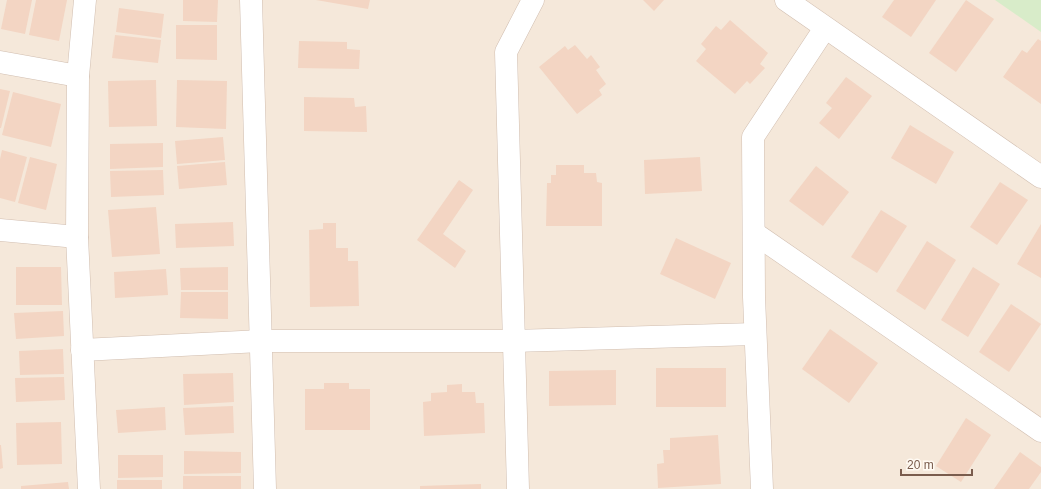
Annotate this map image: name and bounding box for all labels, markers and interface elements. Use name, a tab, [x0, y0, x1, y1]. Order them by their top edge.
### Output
scale bar	[901, 451, 972, 477]
text: 20 m	[907, 458, 934, 472]

